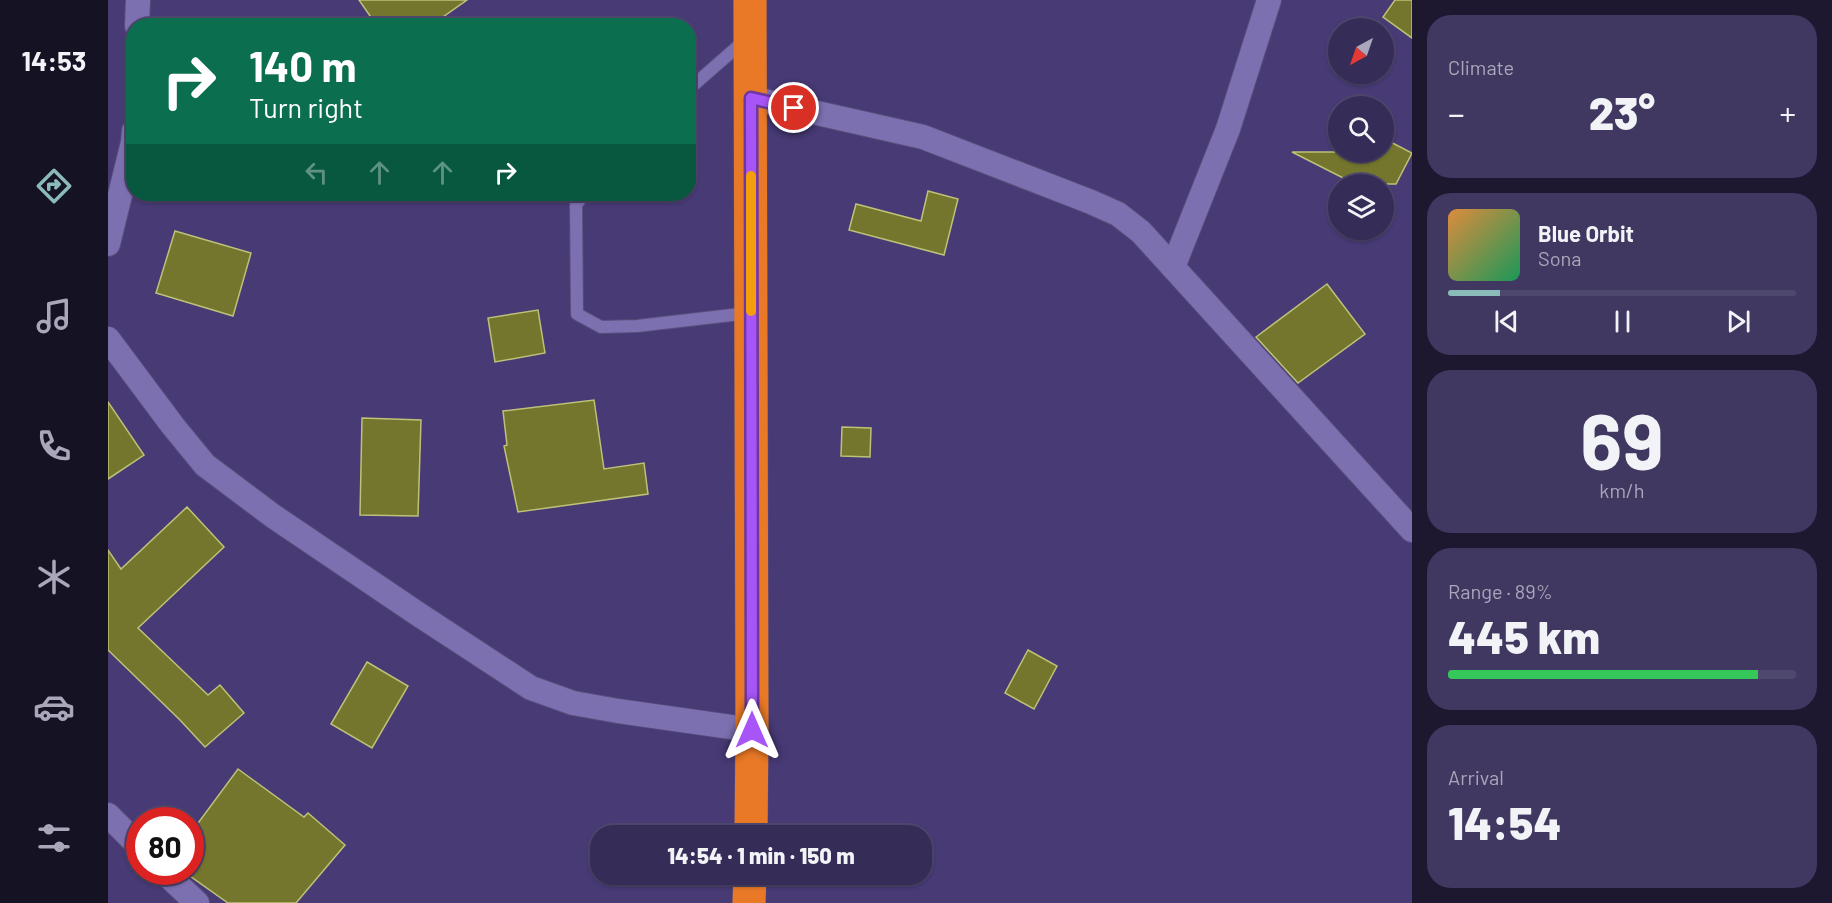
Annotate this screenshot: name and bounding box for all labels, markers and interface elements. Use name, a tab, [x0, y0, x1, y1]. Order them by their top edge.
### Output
north arrow	[1328, 18, 1394, 84]
map controls	[1328, 18, 1394, 240]
text: 140 m	[249, 40, 357, 90]
icon: right	[150, 42, 228, 120]
text: 14:53	[22, 44, 86, 76]
text: Climate	[1448, 55, 1514, 79]
pin	[768, 82, 819, 133]
text: 23°	[1589, 85, 1655, 139]
text: Turn right	[249, 91, 363, 123]
icon: arrive	[777, 91, 810, 124]
text: −	[1448, 93, 1465, 133]
text: +	[1779, 93, 1796, 133]
button: search	[1328, 96, 1394, 162]
icon: left	[300, 156, 333, 189]
icon: ahead	[363, 156, 396, 189]
icon: ahead	[426, 156, 459, 189]
icon: right	[489, 156, 522, 189]
icon: directions	[33, 165, 75, 207]
button: layers	[1328, 174, 1394, 240]
text: Blue Orbit	[1538, 220, 1634, 246]
text: Sona	[1538, 246, 1582, 270]
icon: music	[33, 295, 75, 337]
icon: previous	[1490, 305, 1523, 338]
icon: pause	[1606, 305, 1639, 338]
icon: next	[1722, 305, 1755, 338]
text: 69	[1580, 392, 1664, 486]
icon: phone	[33, 425, 75, 467]
text: km/h	[1599, 478, 1645, 502]
icon: climate	[33, 556, 75, 598]
text: Range · 89%	[1448, 579, 1553, 603]
text: 445 km	[1448, 609, 1600, 663]
icon: car	[33, 686, 75, 728]
position arrow	[720, 698, 784, 762]
text: Arrival	[1448, 765, 1504, 789]
text: 14:54	[1448, 795, 1562, 849]
speed limit sign: 80	[126, 807, 204, 885]
icon: filters	[33, 817, 75, 859]
text: 14:54 · 1 min · 150 m	[667, 842, 855, 868]

